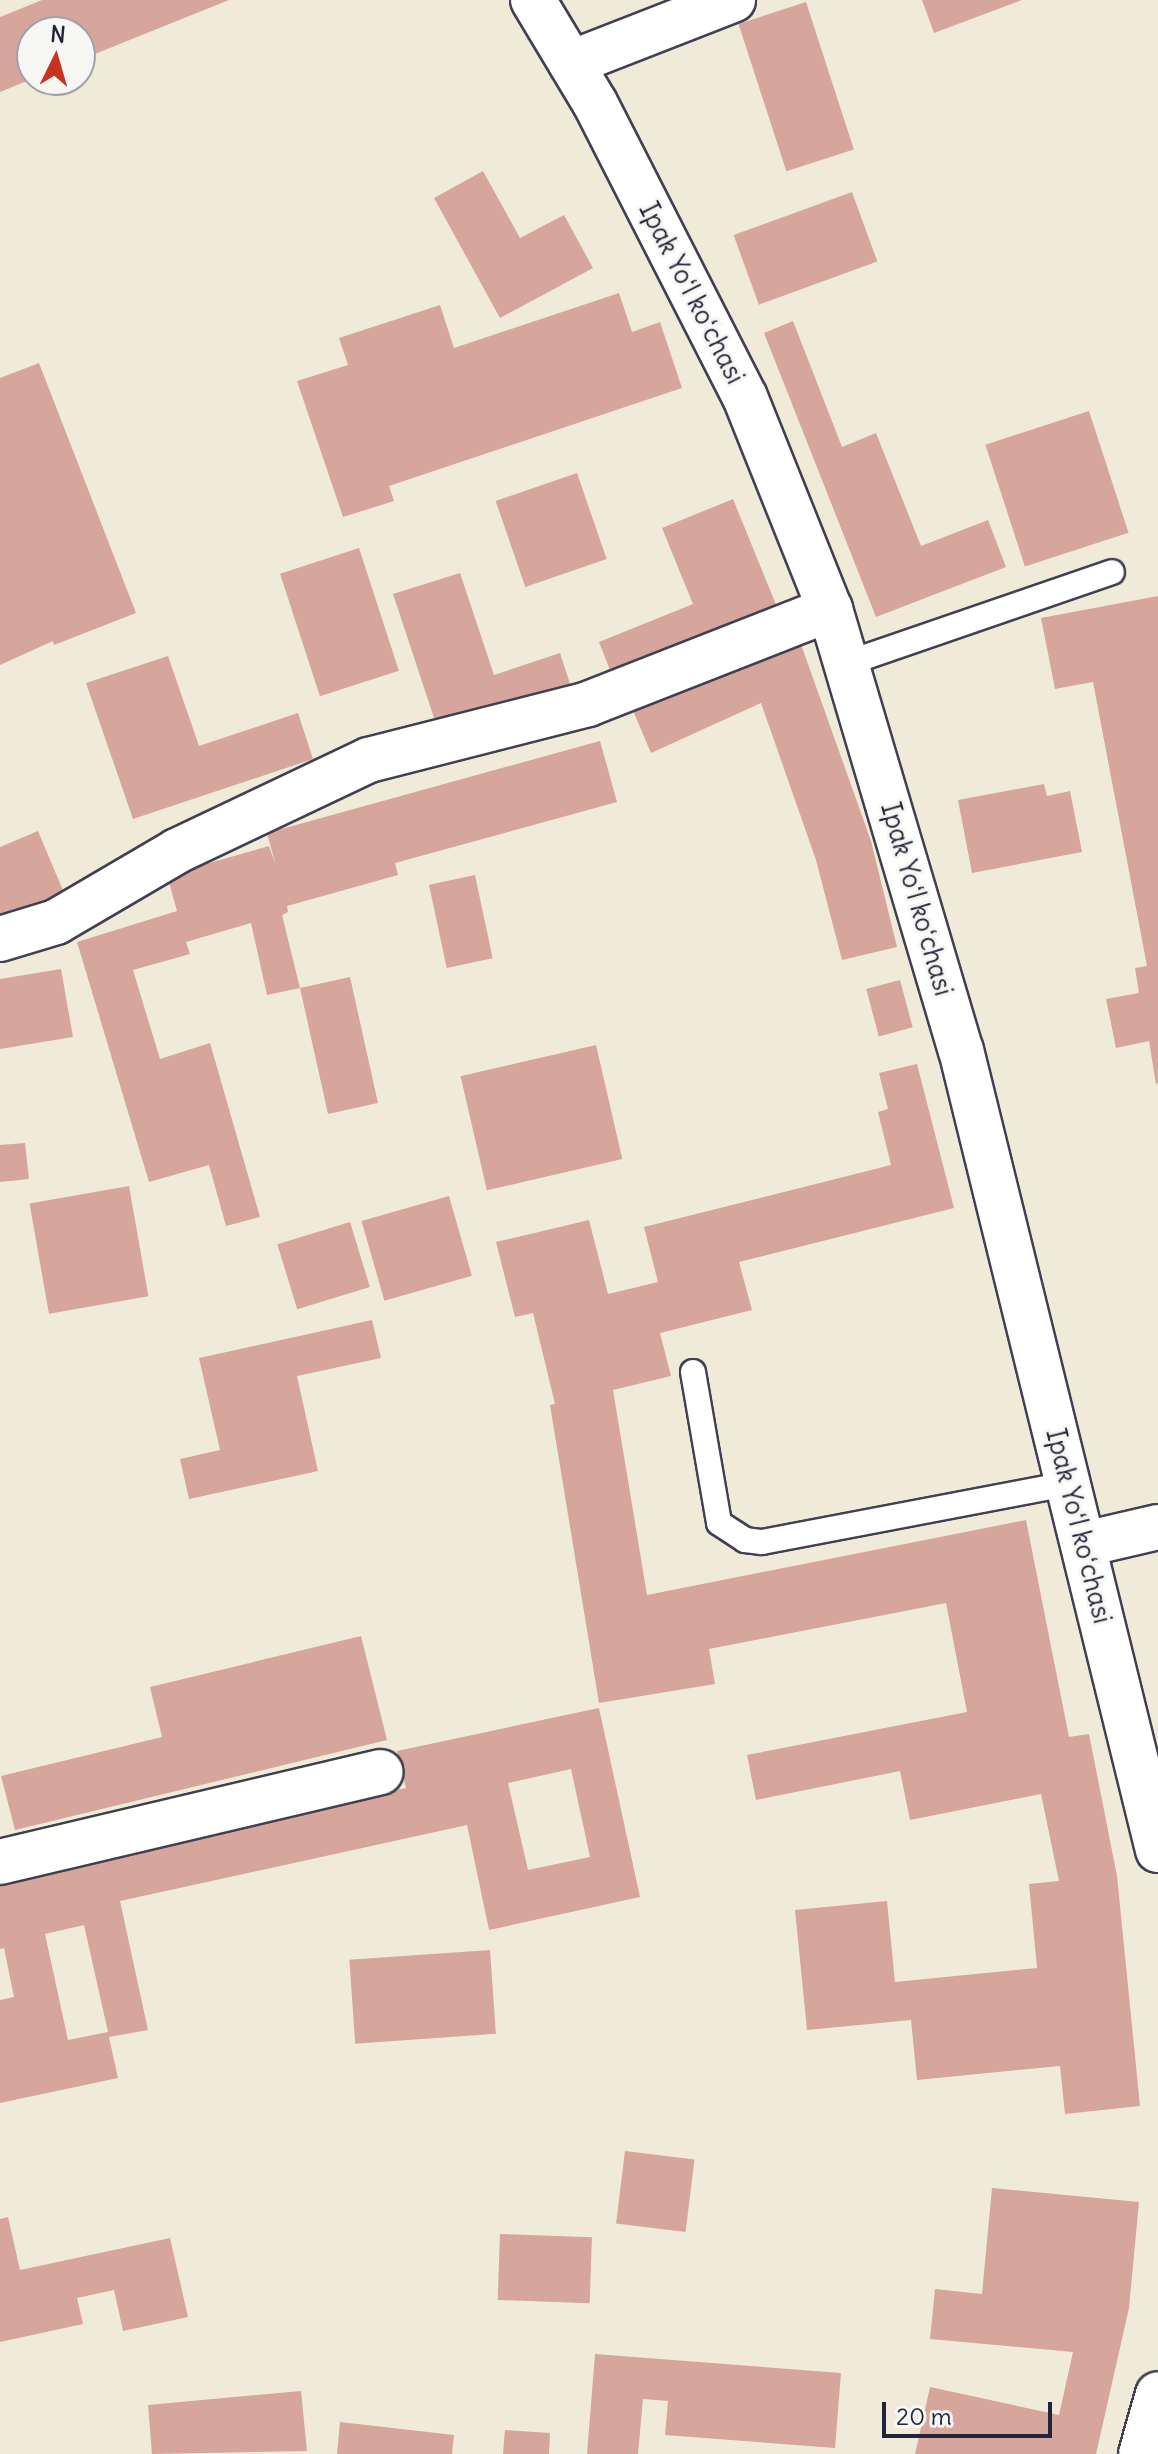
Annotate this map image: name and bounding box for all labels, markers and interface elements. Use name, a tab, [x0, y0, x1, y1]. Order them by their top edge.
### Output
north arrow	[16, 16, 96, 96]
text: N	[49, 19, 67, 49]
street label: Ipak Yoʻl koʻchasi	[633, 197, 751, 389]
street label: Ipak Yoʻl koʻchasi	[875, 799, 959, 999]
street label: Ipak Yoʻl koʻchasi	[1040, 1425, 1118, 1627]
scale bar	[886, 2386, 1056, 2436]
text: 20 m	[896, 2401, 952, 2431]

